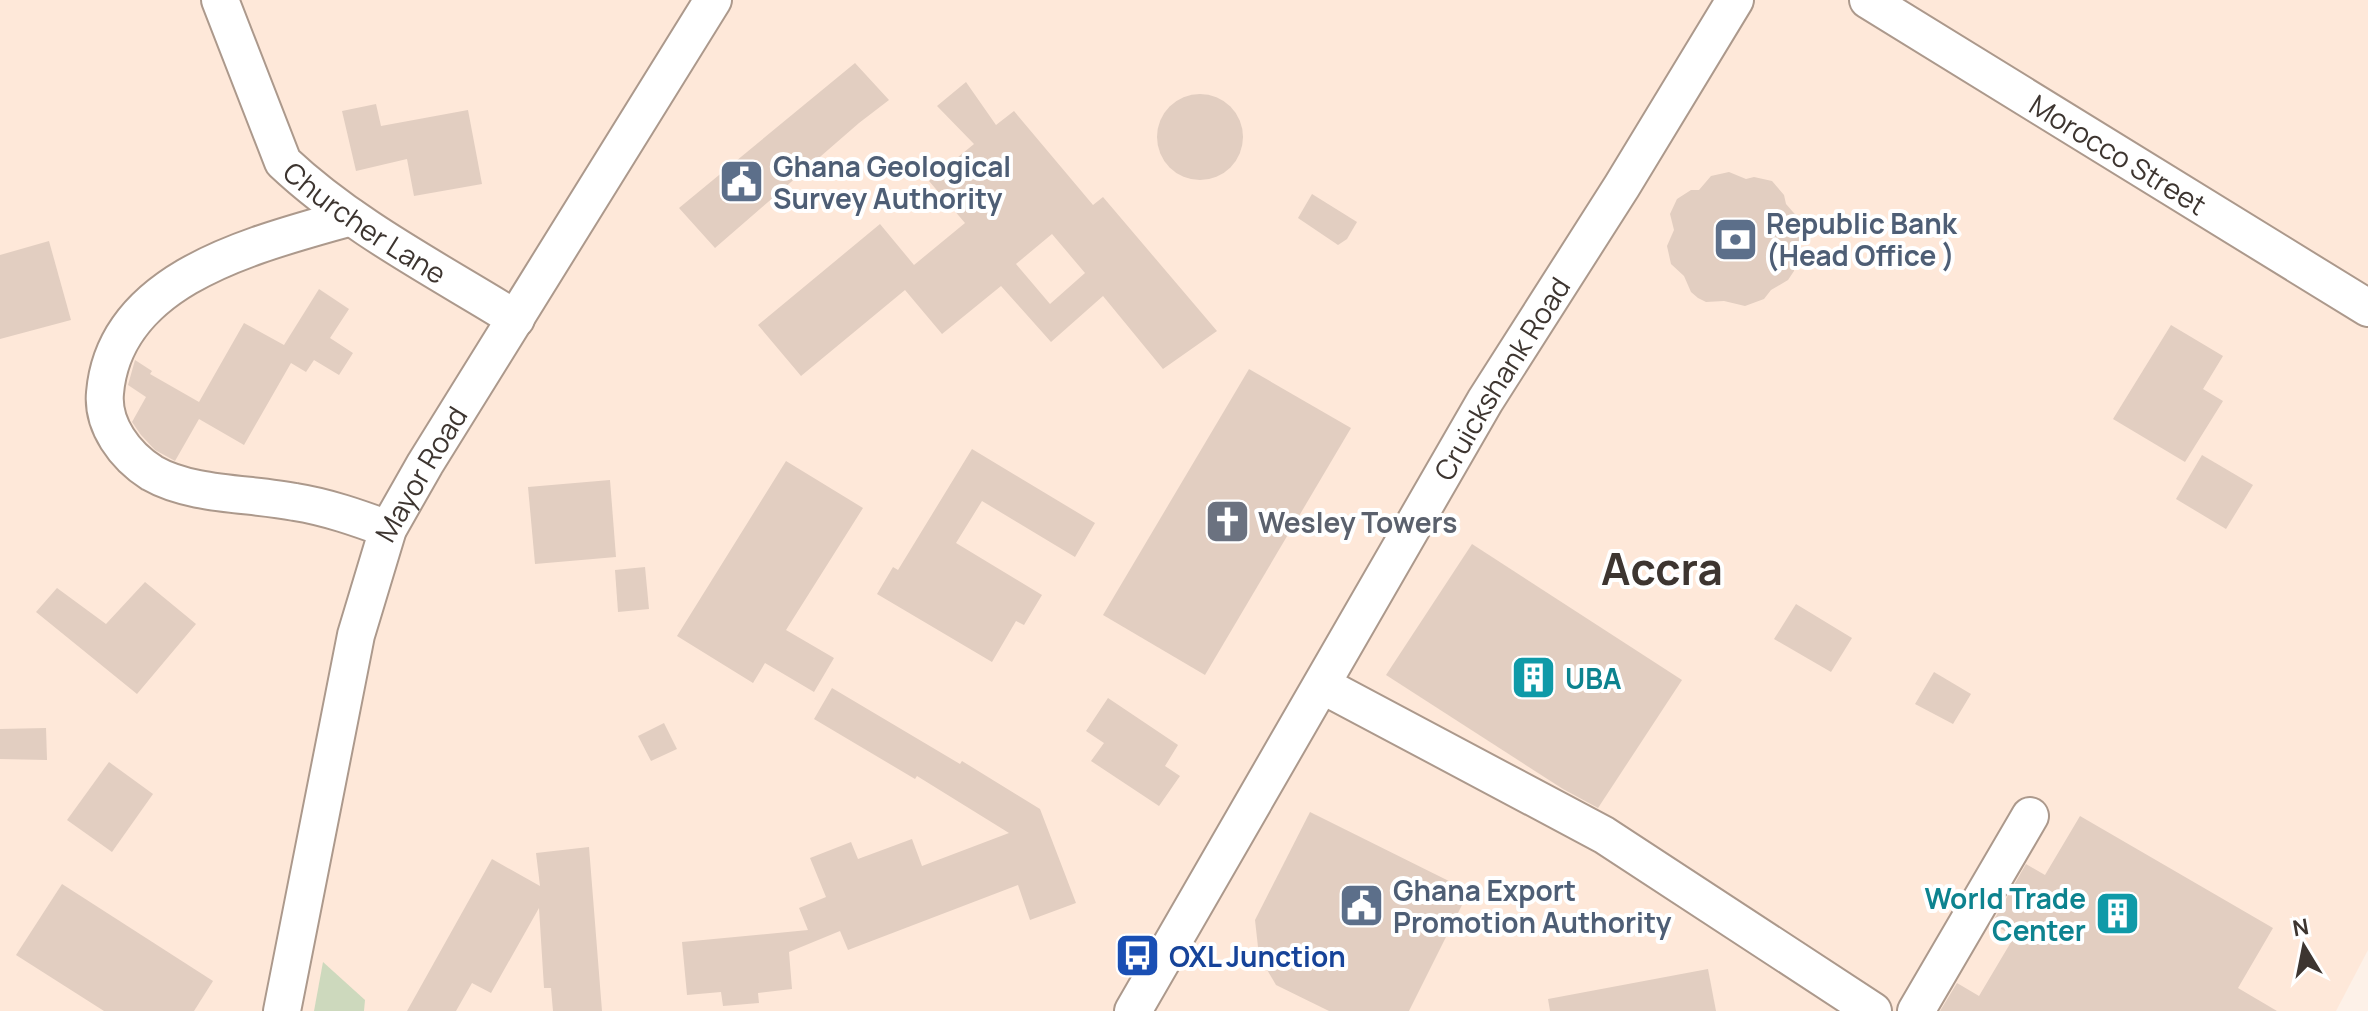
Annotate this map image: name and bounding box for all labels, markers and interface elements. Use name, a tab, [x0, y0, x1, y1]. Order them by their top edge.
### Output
street label: Morocco Street	[2023, 85, 2214, 223]
place label: Ghana Geological Survey Authority	[773, 147, 1011, 217]
street label: Churcher Lane	[276, 153, 454, 292]
public building icon: Ghana Geological Survey Authority	[718, 158, 766, 206]
place label: Republic Bank (Head Office )	[1766, 204, 1958, 274]
bank icon: Republic Bank (Head Office )	[1711, 215, 1759, 263]
street label: Cruickshank Road	[1424, 270, 1578, 487]
street label: Mayor Road	[366, 399, 475, 548]
church icon: Wesley Towers	[1203, 498, 1251, 546]
place label: Wesley Towers	[1258, 503, 1457, 541]
district label: Accra	[1601, 538, 1723, 598]
building icon: UBA	[1510, 654, 1558, 702]
place label: UBA	[1565, 659, 1622, 697]
place label: Ghana Export Promotion Authority	[1393, 871, 1672, 941]
place label: World Trade Center	[1924, 879, 2086, 949]
public building icon: Ghana Export Promotion Authority	[1338, 882, 1386, 930]
building icon: World Trade Center	[2093, 890, 2141, 938]
north arrow	[2264, 907, 2344, 987]
text: N	[2290, 911, 2311, 943]
bus stop icon: OXL Junction	[1114, 932, 1162, 980]
place label: OXL Junction	[1169, 937, 1346, 975]

